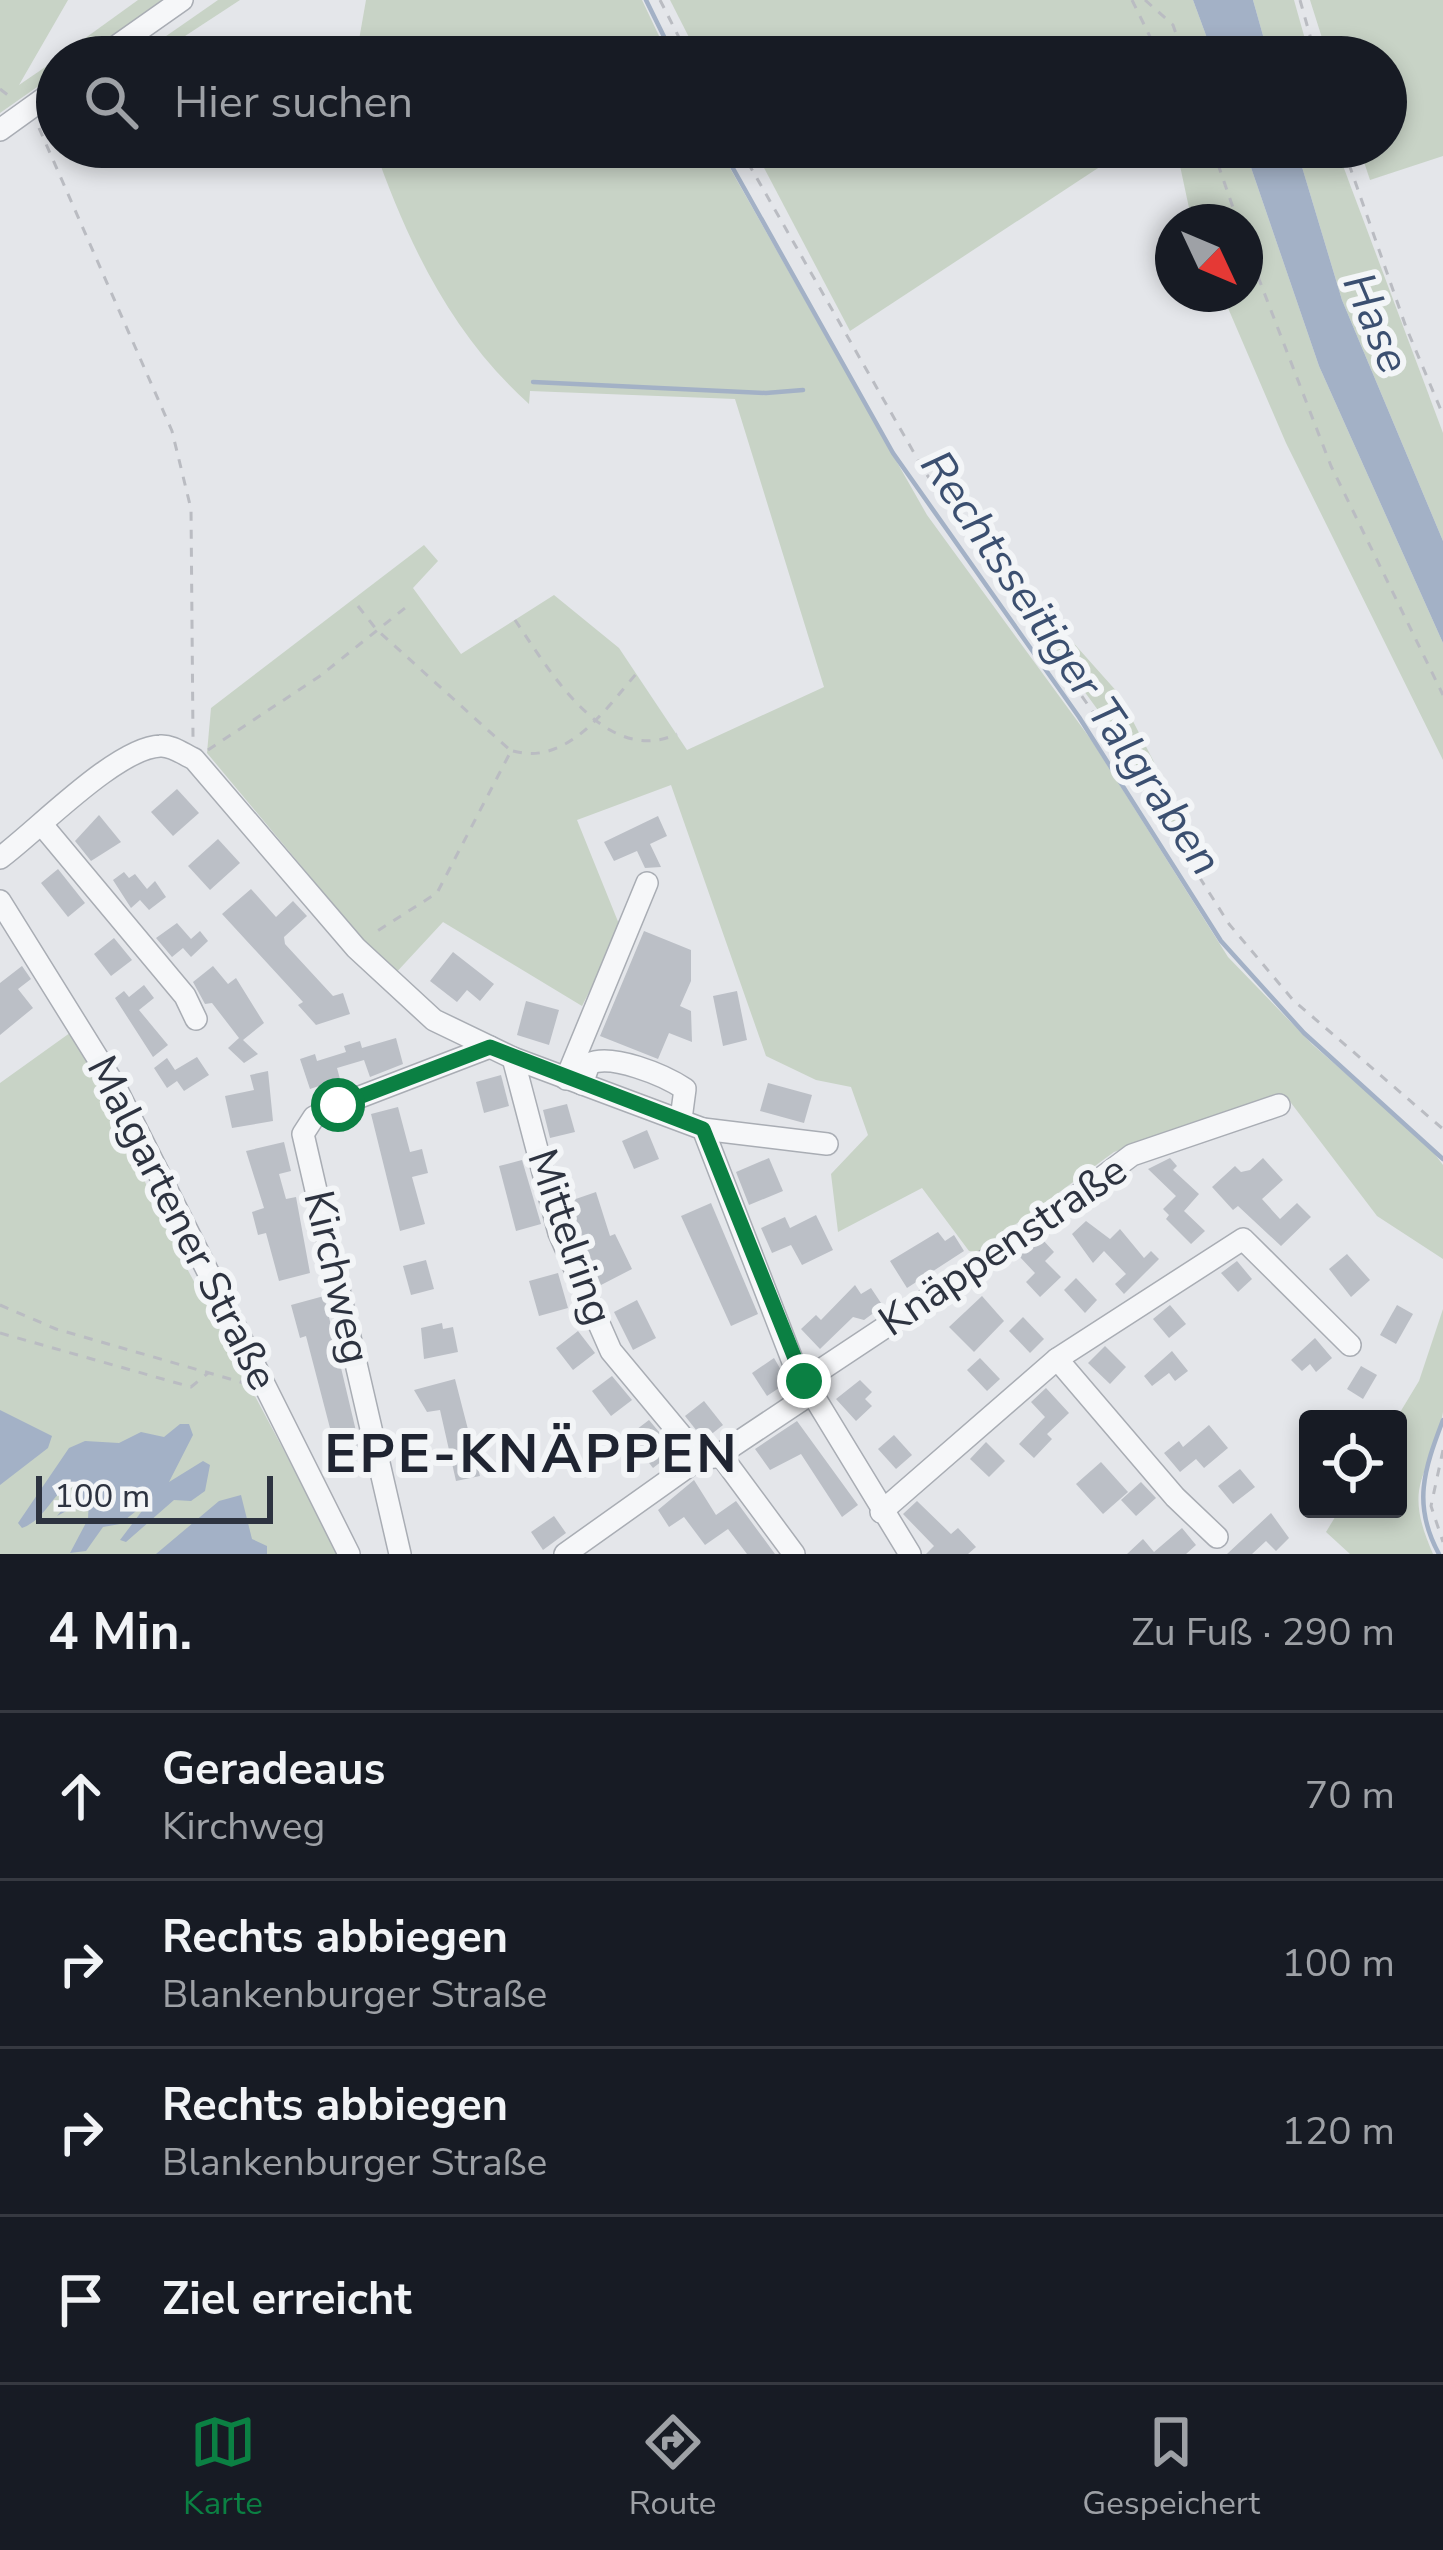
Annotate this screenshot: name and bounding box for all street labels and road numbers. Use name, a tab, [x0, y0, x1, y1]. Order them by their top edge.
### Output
street label: Malgartener Straße	[73, 1046, 291, 1400]
street label: Mittelring	[513, 1142, 627, 1332]
street label: Knäppenstraße	[868, 1142, 1138, 1350]
street label: Kirchweg	[289, 1185, 385, 1369]

